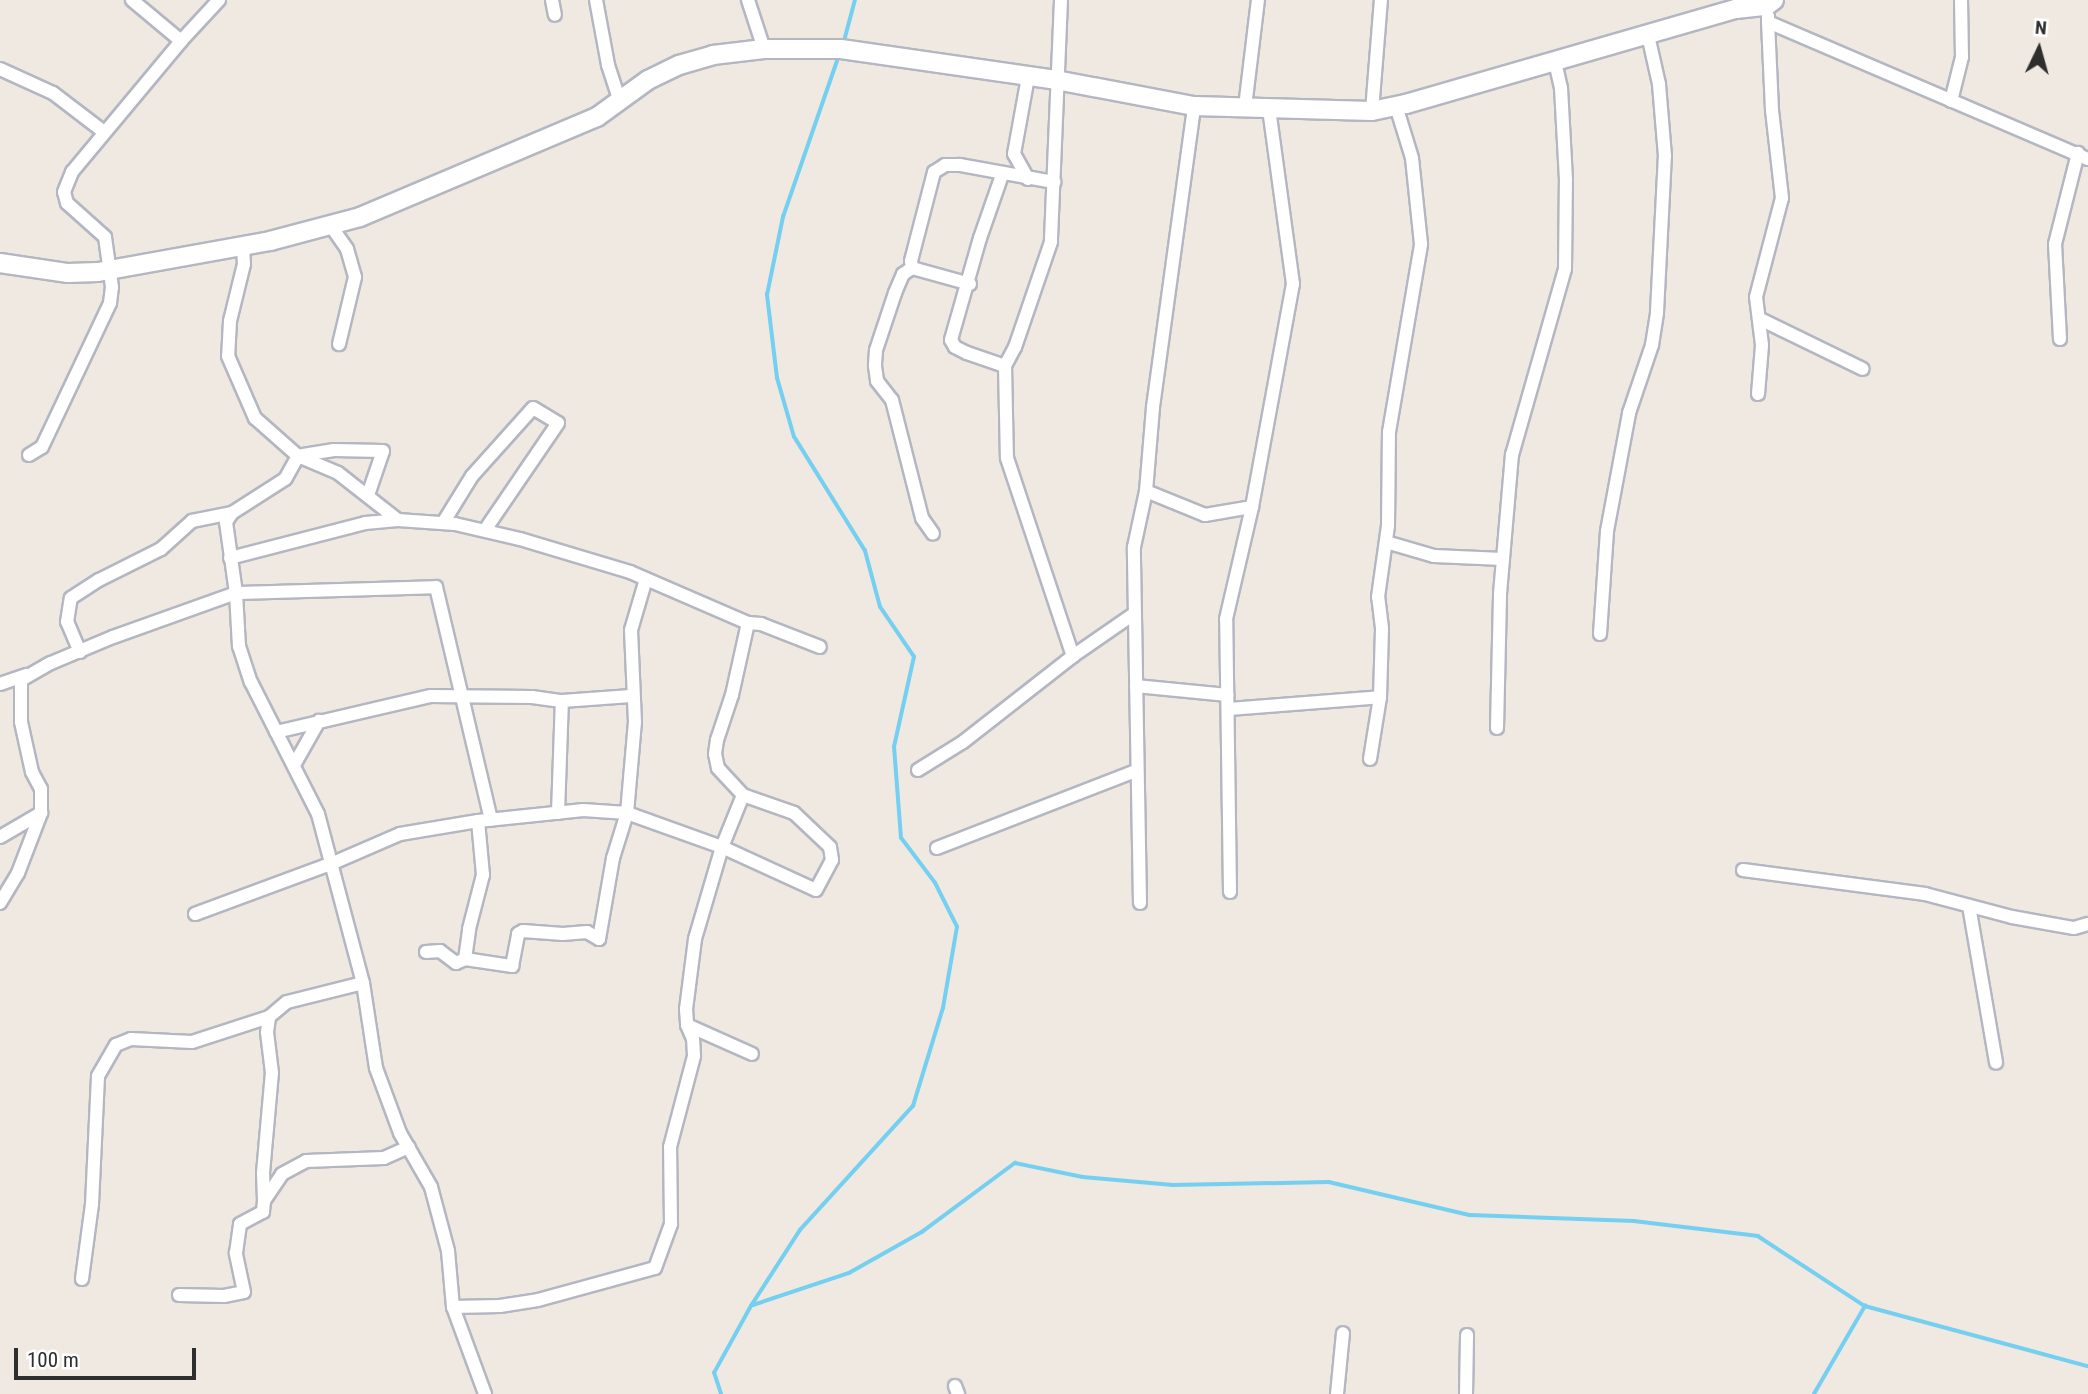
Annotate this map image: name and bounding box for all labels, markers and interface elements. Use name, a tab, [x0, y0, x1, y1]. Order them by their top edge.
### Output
north arrow	[2004, 14, 2074, 84]
text: N	[2034, 16, 2048, 40]
scale bar	[18, 1334, 200, 1378]
text: 100 m	[27, 1348, 79, 1372]

